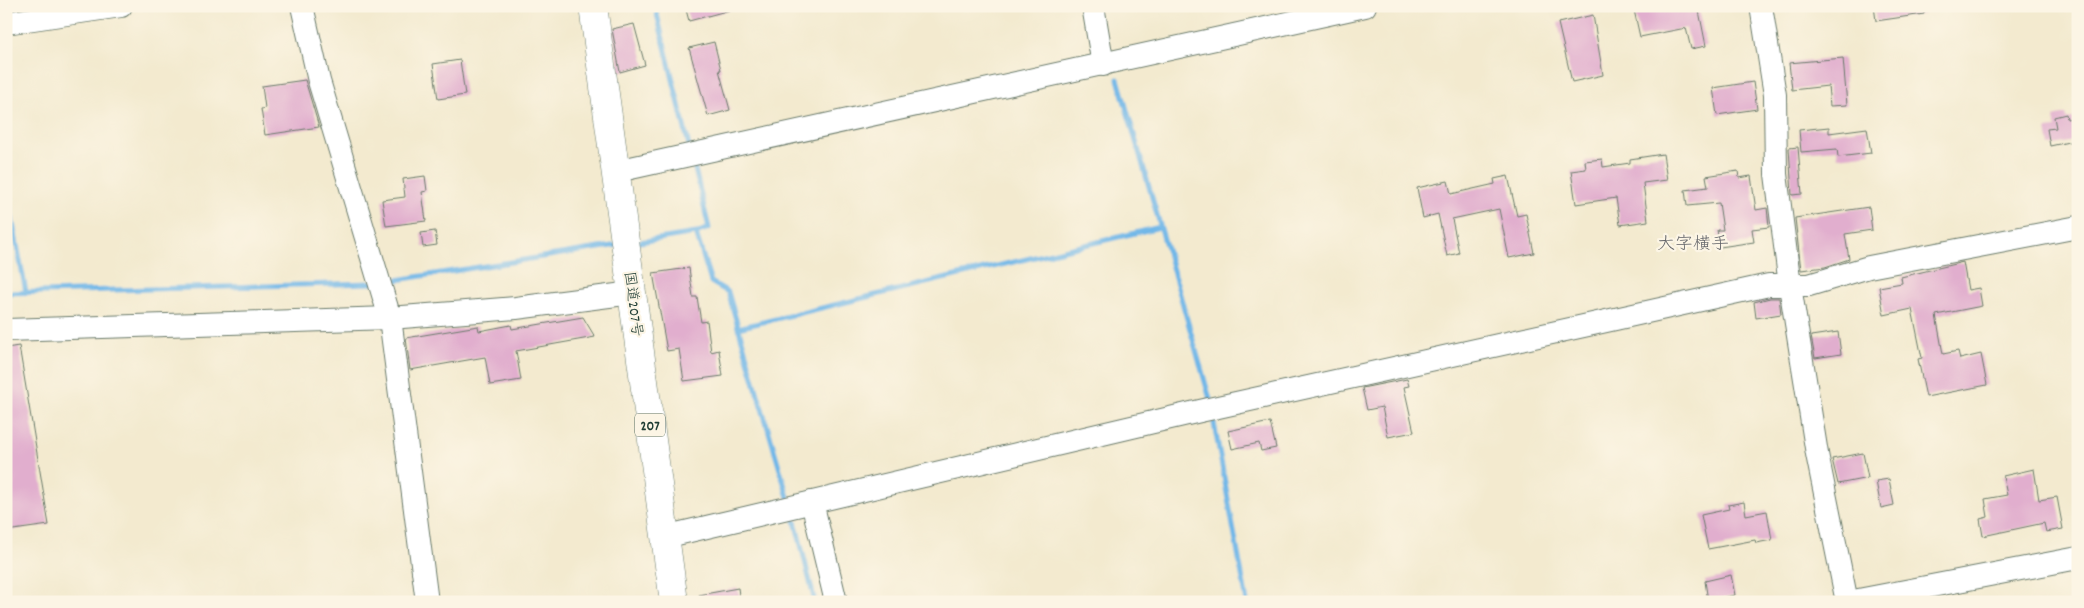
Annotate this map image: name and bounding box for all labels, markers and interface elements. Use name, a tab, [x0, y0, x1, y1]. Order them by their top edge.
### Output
district label: 大字横手	[1657, 233, 1729, 258]
street label: 国道207号	[617, 270, 647, 338]
road number: 207	[635, 414, 665, 436]

